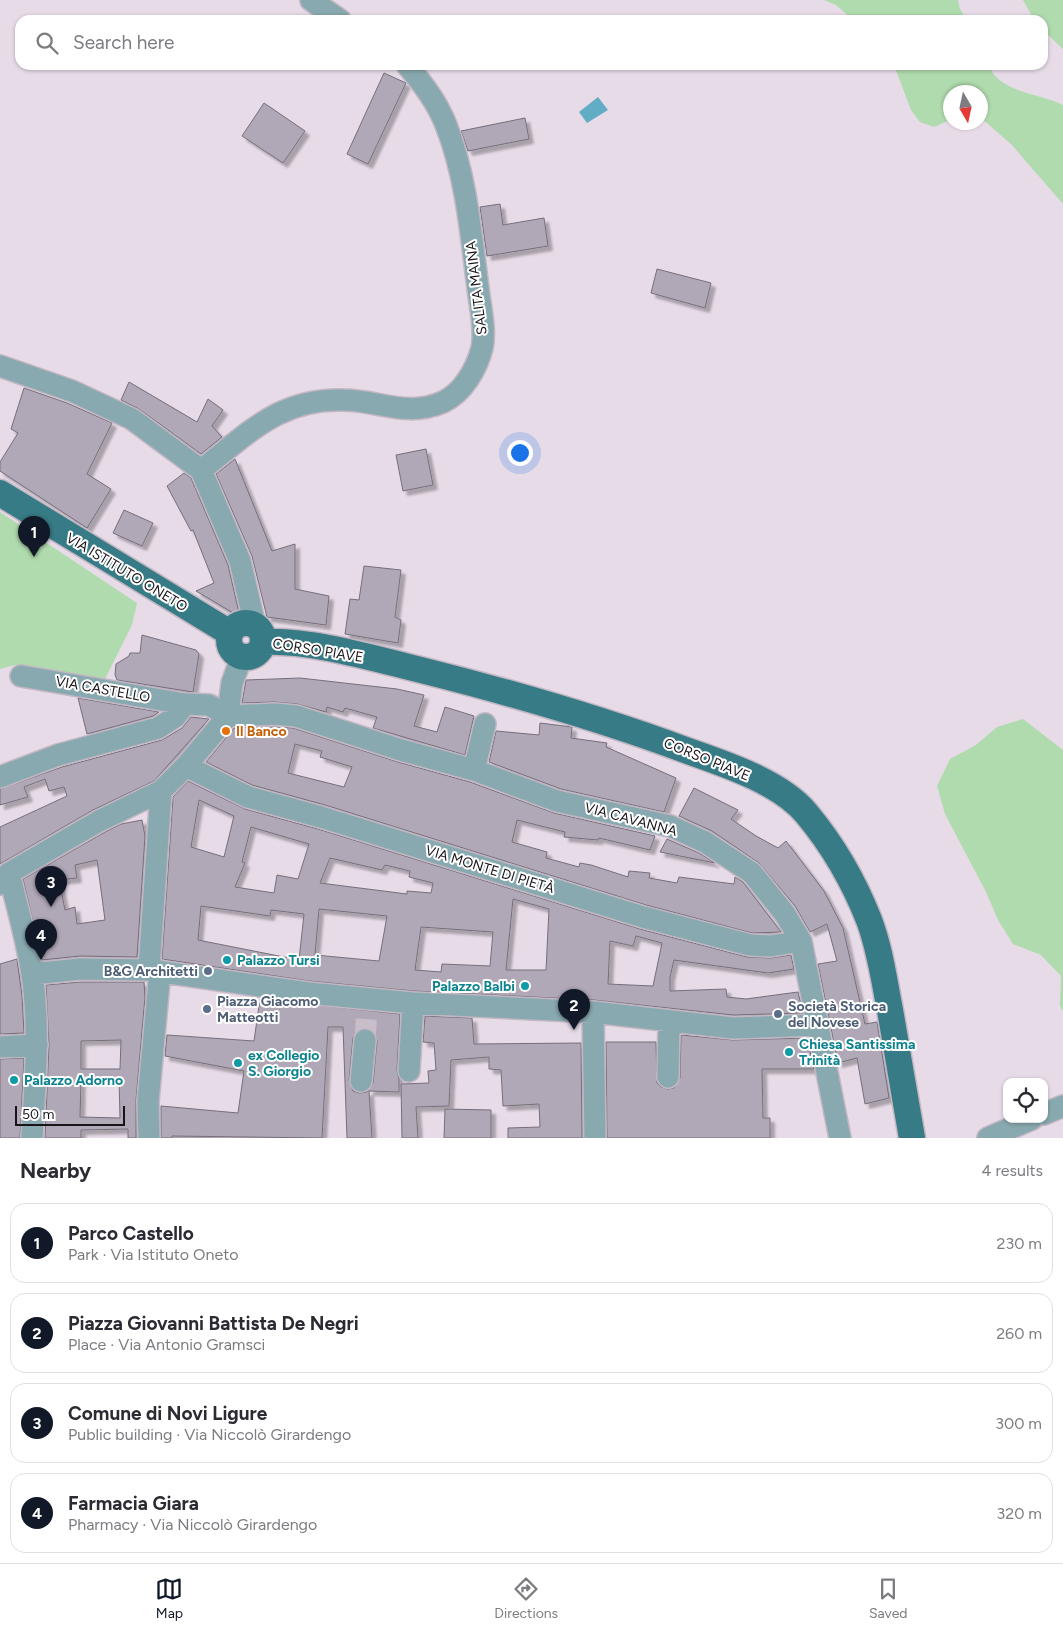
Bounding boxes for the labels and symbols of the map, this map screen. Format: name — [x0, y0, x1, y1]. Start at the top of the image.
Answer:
north arrow — [943, 85, 988, 130]
street label: SALITA MAINA — [462, 240, 491, 336]
your location — [507, 440, 533, 466]
pin: 1 — [18, 516, 50, 557]
street label: VIA ISTITUTO ONETO — [63, 529, 191, 615]
street label: CORSO PIAVE — [271, 635, 364, 666]
street label: VIA CASTELLO — [54, 673, 152, 706]
place label: Il Banco — [236, 723, 287, 740]
marker: Il Banco — [220, 725, 232, 737]
street label: CORSO PIAVE — [661, 734, 752, 784]
street label: VIA CAVANNA — [583, 799, 680, 840]
street label: VIA MONTE DI PIETÀ — [423, 842, 557, 897]
pin: 3 — [35, 866, 67, 907]
pin: 4 — [25, 919, 57, 960]
place label: Palazzo Tursi — [237, 952, 320, 969]
marker: Palazzo Tursi — [221, 954, 233, 966]
place label: B&G Architetti — [104, 963, 198, 980]
marker: B&G Architetti — [202, 965, 214, 977]
place label: Palazzo Balbi — [432, 978, 515, 995]
marker: Palazzo Balbi — [519, 980, 531, 992]
pin: 2 — [558, 989, 590, 1030]
place label: Piazza Giacomo Matteotti — [217, 993, 318, 1026]
place label: Società Storica del Novese — [788, 998, 886, 1031]
marker: Piazza Giacomo Matteotti — [201, 1003, 213, 1015]
marker: Società Storica del Novese — [772, 1008, 784, 1020]
place label: Chiesa Santissima Trinità — [799, 1036, 915, 1069]
marker: Chiesa Santissima Trinità — [783, 1046, 795, 1058]
place label: ex Collegio S. Giorgio — [248, 1047, 319, 1080]
marker: ex Collegio S. Giorgio — [232, 1057, 244, 1069]
place label: Palazzo Adorno — [24, 1072, 123, 1089]
marker: Palazzo Adorno — [8, 1074, 20, 1086]
scale bar — [15, 1103, 125, 1126]

